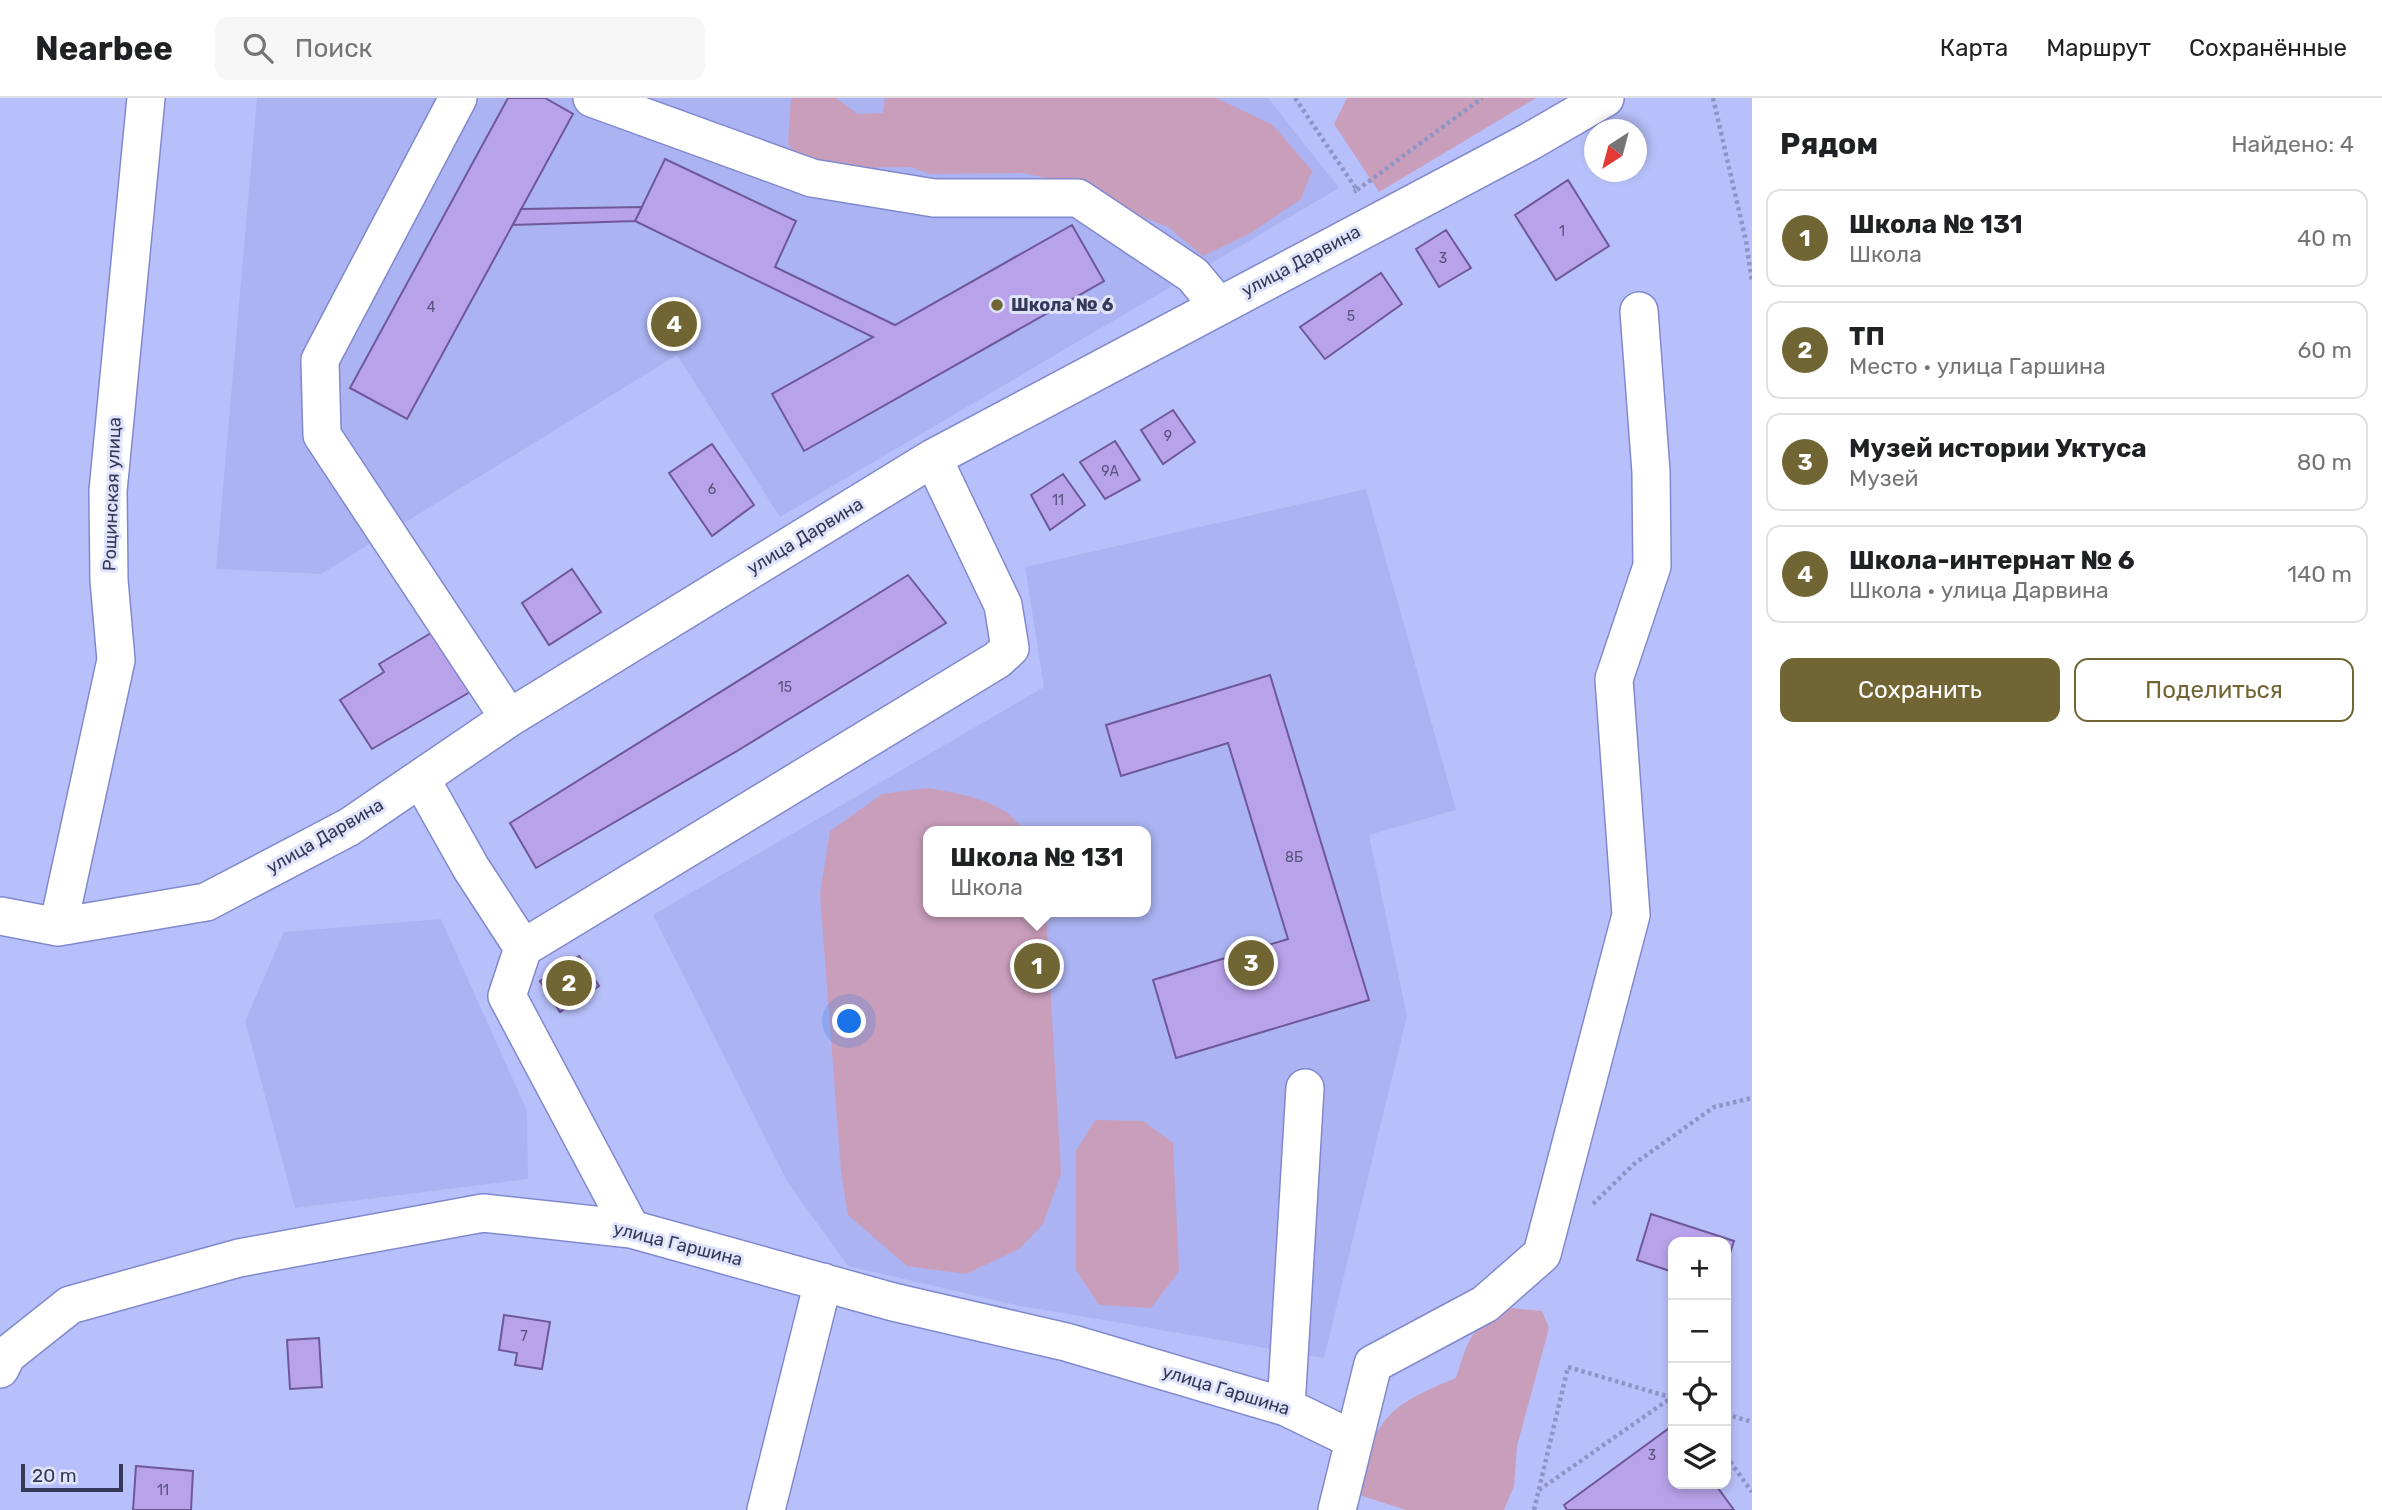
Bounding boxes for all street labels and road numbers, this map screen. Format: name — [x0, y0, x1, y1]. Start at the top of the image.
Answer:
street label: улица Дарвина — [1238, 220, 1364, 302]
street label: Рощинская улица — [98, 417, 126, 571]
street label: улица Дарвина — [743, 493, 867, 579]
street label: улица Дарвина — [263, 794, 387, 878]
street label: улица Гаршина — [611, 1217, 745, 1271]
street label: улица Гаршина — [1160, 1360, 1292, 1420]

